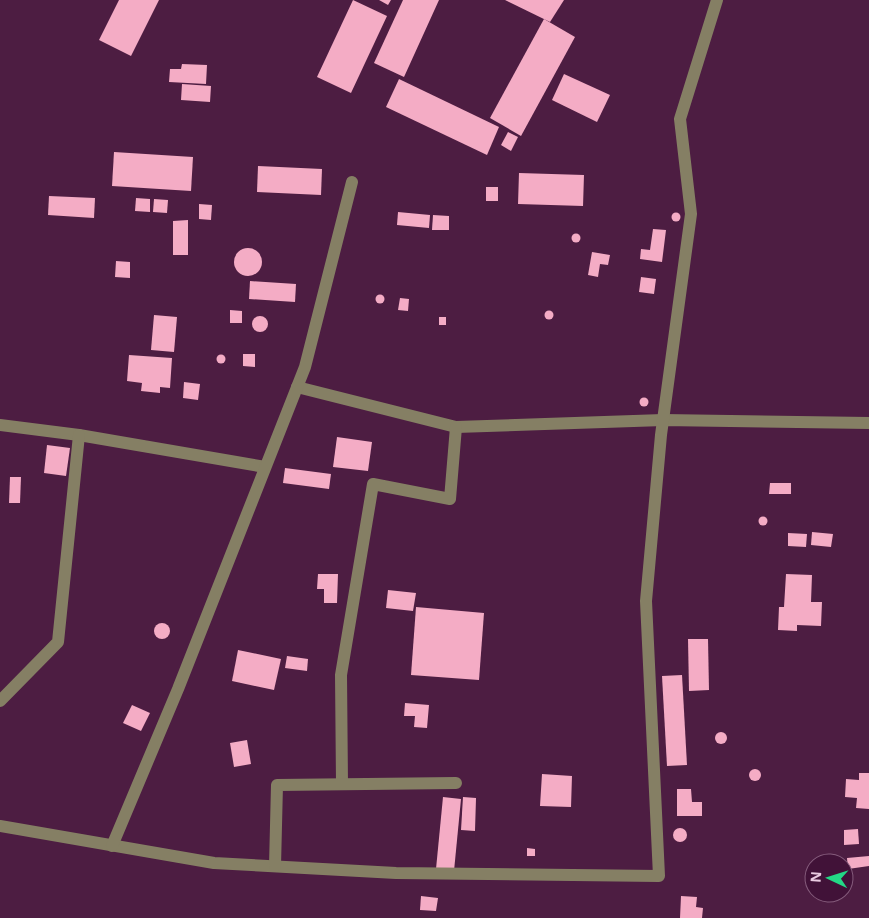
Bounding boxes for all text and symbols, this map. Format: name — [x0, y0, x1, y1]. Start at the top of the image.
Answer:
north arrow — [804, 853, 854, 903]
text: N — [806, 871, 825, 883]

